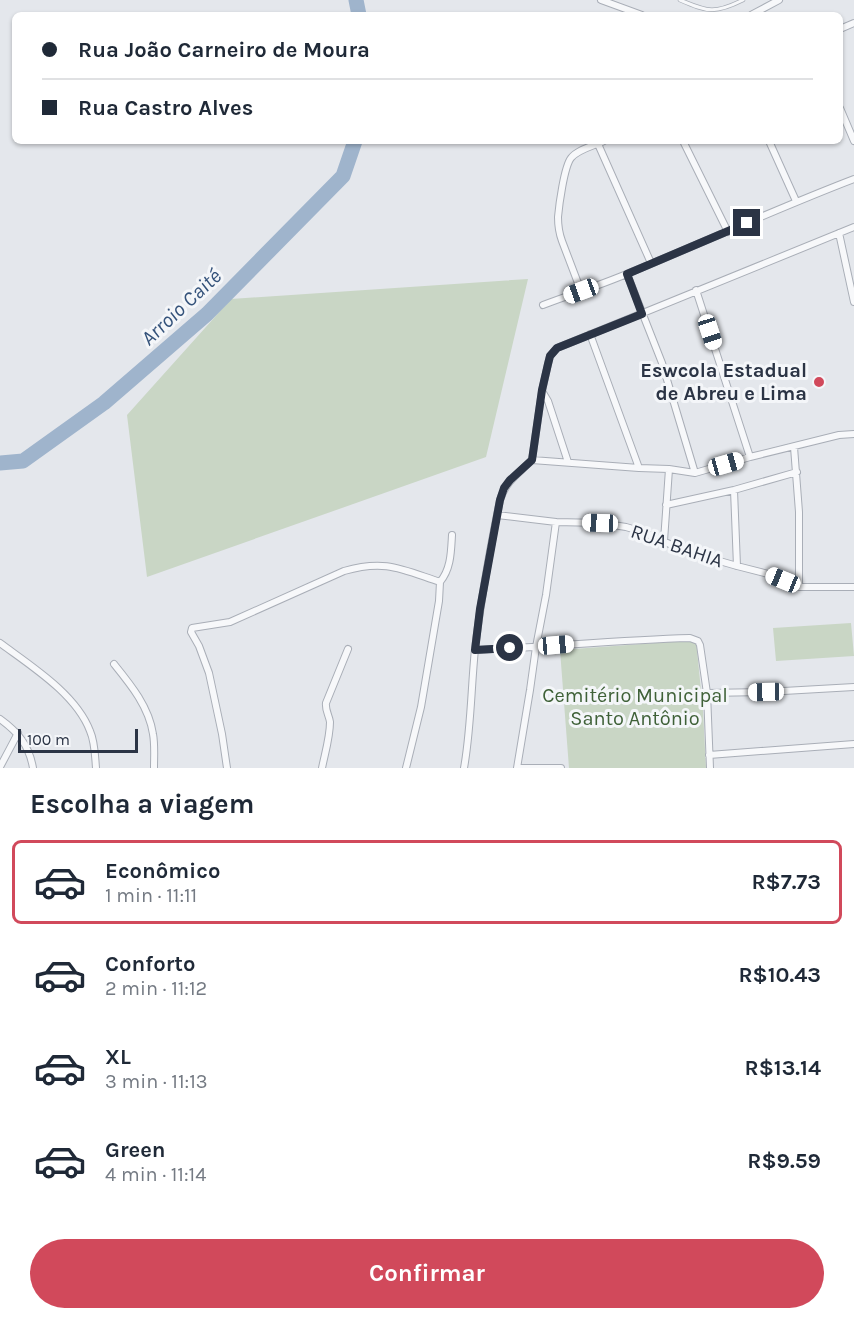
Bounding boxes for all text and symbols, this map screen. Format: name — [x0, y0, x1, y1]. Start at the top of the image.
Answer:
text: Rua João Carneiro de Moura — [78, 37, 370, 63]
text: Rua Castro Alves — [78, 95, 253, 121]
route end — [733, 209, 760, 236]
water label: Arroio Caité — [136, 264, 226, 350]
car — [561, 276, 601, 306]
car — [696, 312, 724, 352]
place label: Eswcola Estadual de Abreu e Lima — [640, 359, 807, 405]
marker: Eswcola Estadual de Abreu e Lima — [812, 375, 826, 389]
car — [706, 450, 746, 478]
car — [582, 513, 618, 533]
street label: RUA BAHIA — [628, 520, 726, 572]
car — [763, 565, 803, 595]
route start — [496, 634, 523, 661]
car — [537, 634, 575, 656]
car — [748, 683, 784, 701]
park label: Cemitério Municipal Santo Antônio — [542, 684, 728, 730]
scale bar — [18, 726, 138, 754]
text: 100 m — [27, 730, 70, 749]
text: Escolha a viagem — [30, 788, 254, 820]
icon: car — [33, 855, 87, 909]
text: Econômico — [105, 858, 220, 884]
text: R$7.73 — [751, 869, 821, 895]
text: 1 min · 11:11 — [105, 884, 197, 907]
icon: car — [33, 948, 87, 1002]
text: Conforto — [105, 951, 195, 977]
text: R$10.43 — [738, 962, 821, 988]
text: 2 min · 11:12 — [105, 977, 207, 1000]
icon: car — [33, 1041, 87, 1095]
text: XL — [105, 1044, 131, 1070]
text: R$13.14 — [744, 1055, 821, 1081]
text: 3 min · 11:13 — [105, 1070, 208, 1093]
icon: car — [33, 1134, 87, 1188]
text: Green — [105, 1137, 166, 1163]
text: R$9.59 — [747, 1148, 821, 1174]
text: 4 min · 11:14 — [105, 1163, 206, 1186]
button: Confirmar — [30, 1239, 824, 1308]

